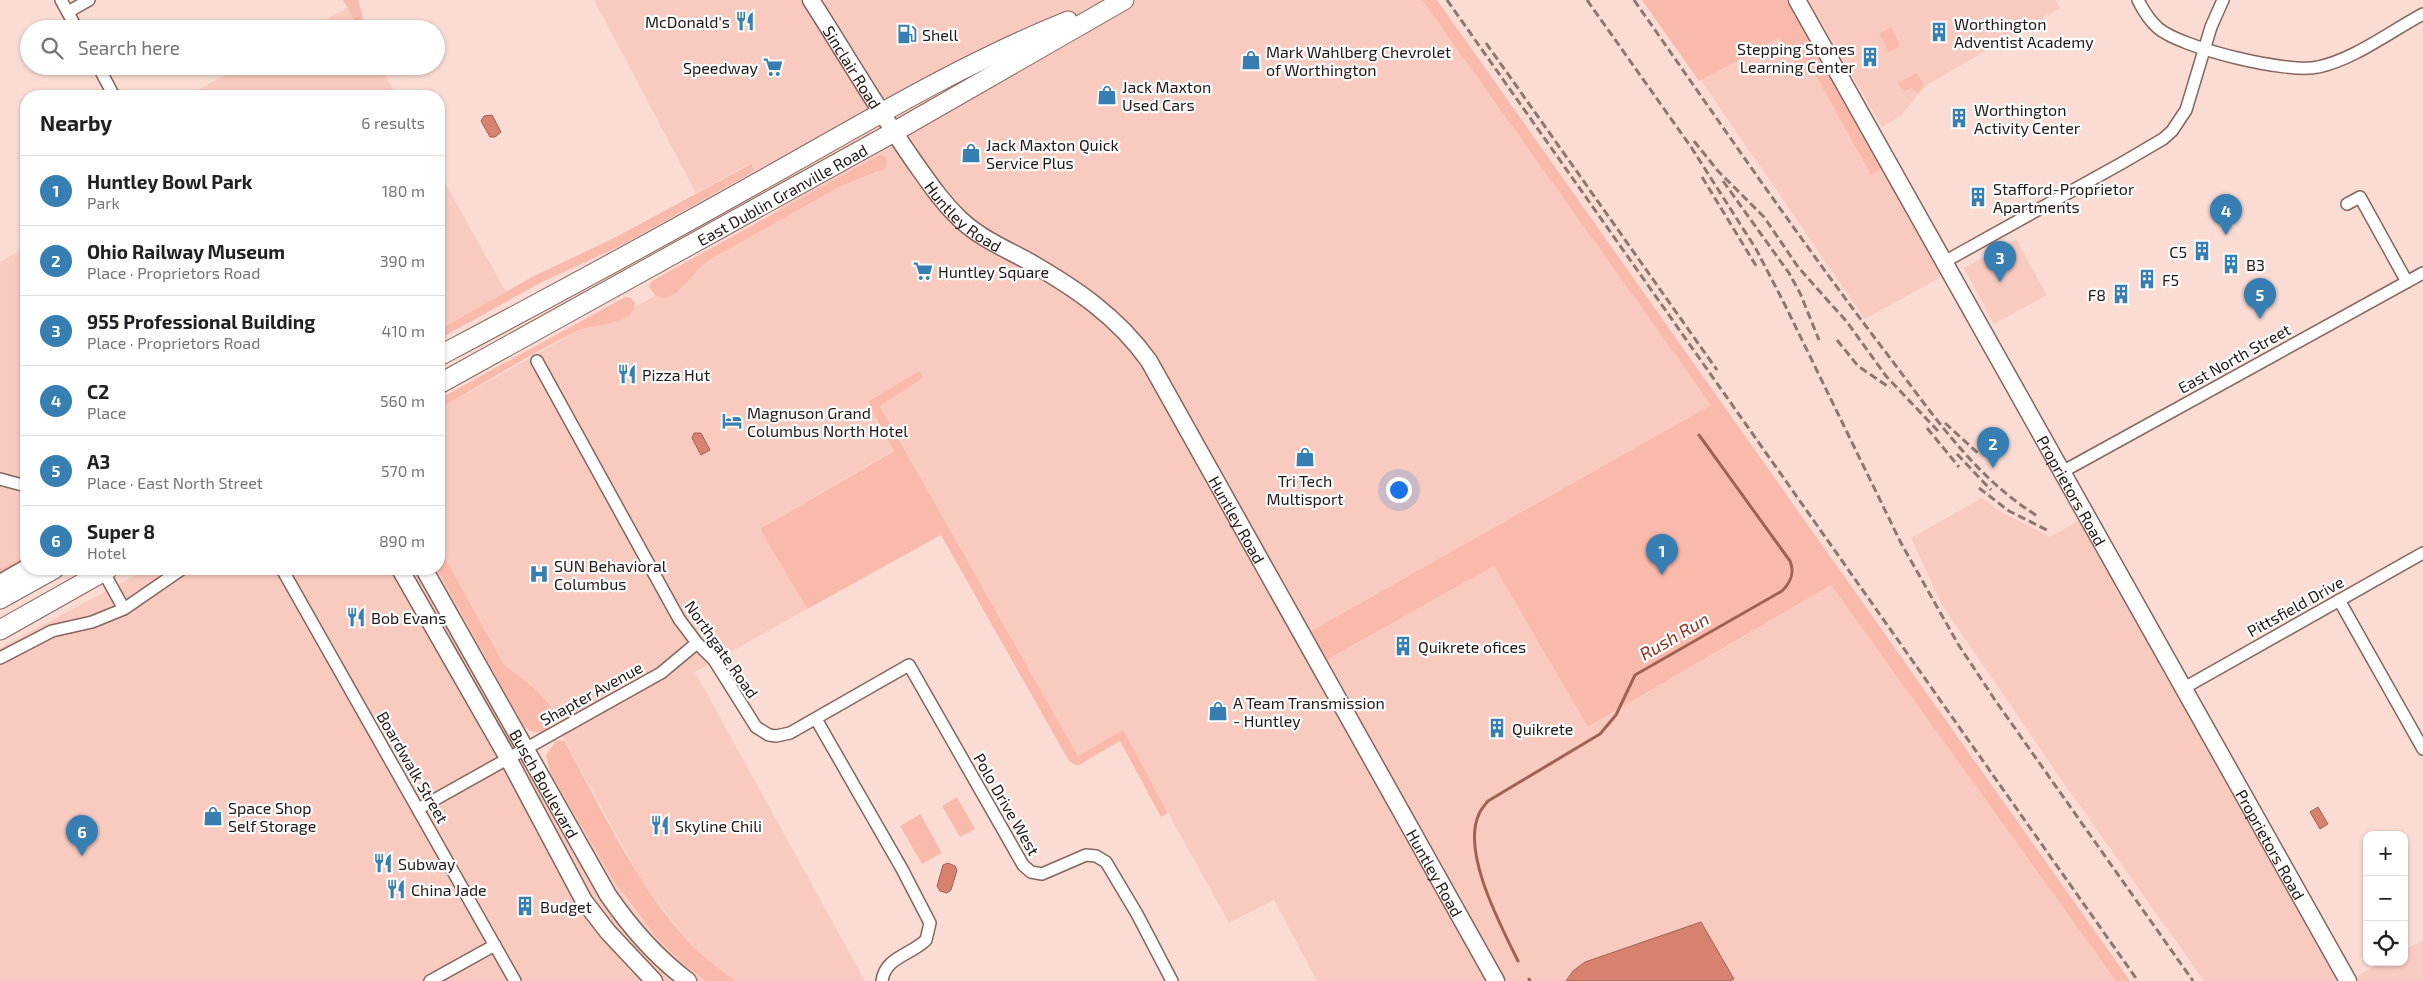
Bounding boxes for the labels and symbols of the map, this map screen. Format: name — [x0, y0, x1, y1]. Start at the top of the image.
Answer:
restaurant icon: McDonald's — [734, 10, 756, 32]
place label: McDonald's — [645, 12, 730, 31]
place label: Worthington Adventist Academy — [1954, 14, 2094, 51]
building icon: Worthington Adventist Academy — [1928, 21, 1950, 43]
street label: Sinclair Road — [820, 22, 886, 112]
fuel station icon: Shell — [896, 23, 918, 45]
place label: Shell — [922, 25, 959, 44]
place label: Stepping Stones Learning Center — [1737, 39, 1856, 76]
place label: Mark Wahlberg Chevrolet of Worthington — [1266, 42, 1451, 79]
building icon: Stepping Stones Learning Center — [1859, 46, 1881, 68]
shop icon: Mark Wahlberg Chevrolet of Worthington — [1240, 49, 1262, 71]
supermarket icon: Speedway — [762, 56, 784, 78]
place label: Speedway — [683, 58, 759, 77]
place label: Jack Maxton Used Cars — [1122, 77, 1211, 114]
shop icon: Jack Maxton Used Cars — [1096, 84, 1118, 106]
place label: Worthington Activity Center — [1974, 100, 2081, 137]
building icon: Worthington Activity Center — [1948, 107, 1970, 129]
place label: Jack Maxton Quick Service Plus — [986, 135, 1119, 172]
street label: East Dublin Granville Road — [693, 139, 870, 249]
shop icon: Jack Maxton Quick Service Plus — [960, 142, 982, 164]
street label: Huntley Road — [921, 177, 1005, 255]
place label: Stafford-Proprietor Apartments — [1993, 179, 2135, 216]
building icon: Stafford-Proprietor Apartments — [1967, 186, 1989, 208]
pin: 4 — [2210, 194, 2242, 235]
building icon: C5 — [2191, 240, 2213, 262]
pin: 3 — [1984, 241, 2016, 282]
place label: C5 — [2169, 242, 2187, 261]
building icon: B3 — [2220, 253, 2242, 275]
place label: B3 — [2246, 255, 2265, 274]
supermarket icon: Huntley Square — [912, 260, 934, 282]
place label: Huntley Square — [938, 262, 1049, 281]
building icon: F5 — [2136, 268, 2158, 290]
place label: F5 — [2162, 270, 2179, 289]
pin: 5 — [2244, 278, 2276, 319]
building icon: F8 — [2110, 283, 2132, 305]
place label: F8 — [2088, 285, 2106, 304]
street label: East North Street — [2174, 319, 2294, 397]
restaurant icon: Pizza Hut — [616, 363, 638, 385]
place label: Pizza Hut — [642, 365, 710, 384]
place label: Magnuson Grand Columbus North Hotel — [747, 403, 908, 440]
hotel icon: Magnuson Grand Columbus North Hotel — [721, 410, 743, 432]
pin: 2 — [1977, 427, 2009, 468]
street label: Proprietors Road — [2034, 432, 2111, 548]
shop icon: Tri Tech Multisport — [1294, 446, 1316, 468]
place label: Tri Tech Multisport — [1267, 471, 1343, 508]
street label: Huntley Road — [1206, 472, 1270, 566]
your location — [1386, 477, 1412, 503]
pin: 1 — [1646, 534, 1678, 575]
place label: SUN Behavioral Columbus — [554, 556, 667, 593]
hospital icon: SUN Behavioral Columbus — [528, 563, 550, 585]
street label: Pittsfield Drive — [2243, 572, 2347, 640]
street label: Northgate Road — [681, 596, 763, 702]
restaurant icon: Bob Evans — [345, 606, 367, 628]
water label: Rush Run — [1635, 607, 1713, 665]
place label: Bob Evans — [371, 608, 446, 627]
building icon: Quikrete ofices — [1392, 635, 1414, 657]
place label: Quikrete ofices — [1418, 637, 1526, 657]
street label: Shapter Avenue — [537, 657, 645, 729]
place label: A Team Transmission - Huntley — [1233, 693, 1385, 730]
shop icon: A Team Transmission - Huntley — [1207, 700, 1229, 722]
street label: Boardwalk Street — [373, 708, 453, 826]
building icon: Quikrete — [1486, 717, 1508, 739]
place label: Quikrete — [1512, 719, 1573, 739]
street label: Busch Boulevard — [507, 725, 583, 841]
street label: Polo Drive West — [970, 750, 1044, 858]
street label: Proprietors Road — [2233, 786, 2310, 902]
place label: Space Shop Self Storage — [228, 798, 316, 835]
shop icon: Space Shop Self Storage — [202, 805, 224, 827]
restaurant icon: Skyline Chili — [649, 814, 671, 836]
pin: 6 — [66, 815, 98, 856]
place label: Skyline Chili — [675, 816, 762, 835]
street label: Huntley Road — [1403, 826, 1467, 920]
restaurant icon: Subway — [372, 852, 394, 874]
place label: Subway — [398, 854, 456, 873]
restaurant icon: China Jade — [385, 878, 407, 900]
place label: China Jade — [411, 880, 487, 899]
building icon: Budget — [514, 895, 536, 917]
place label: Budget — [540, 897, 592, 916]

